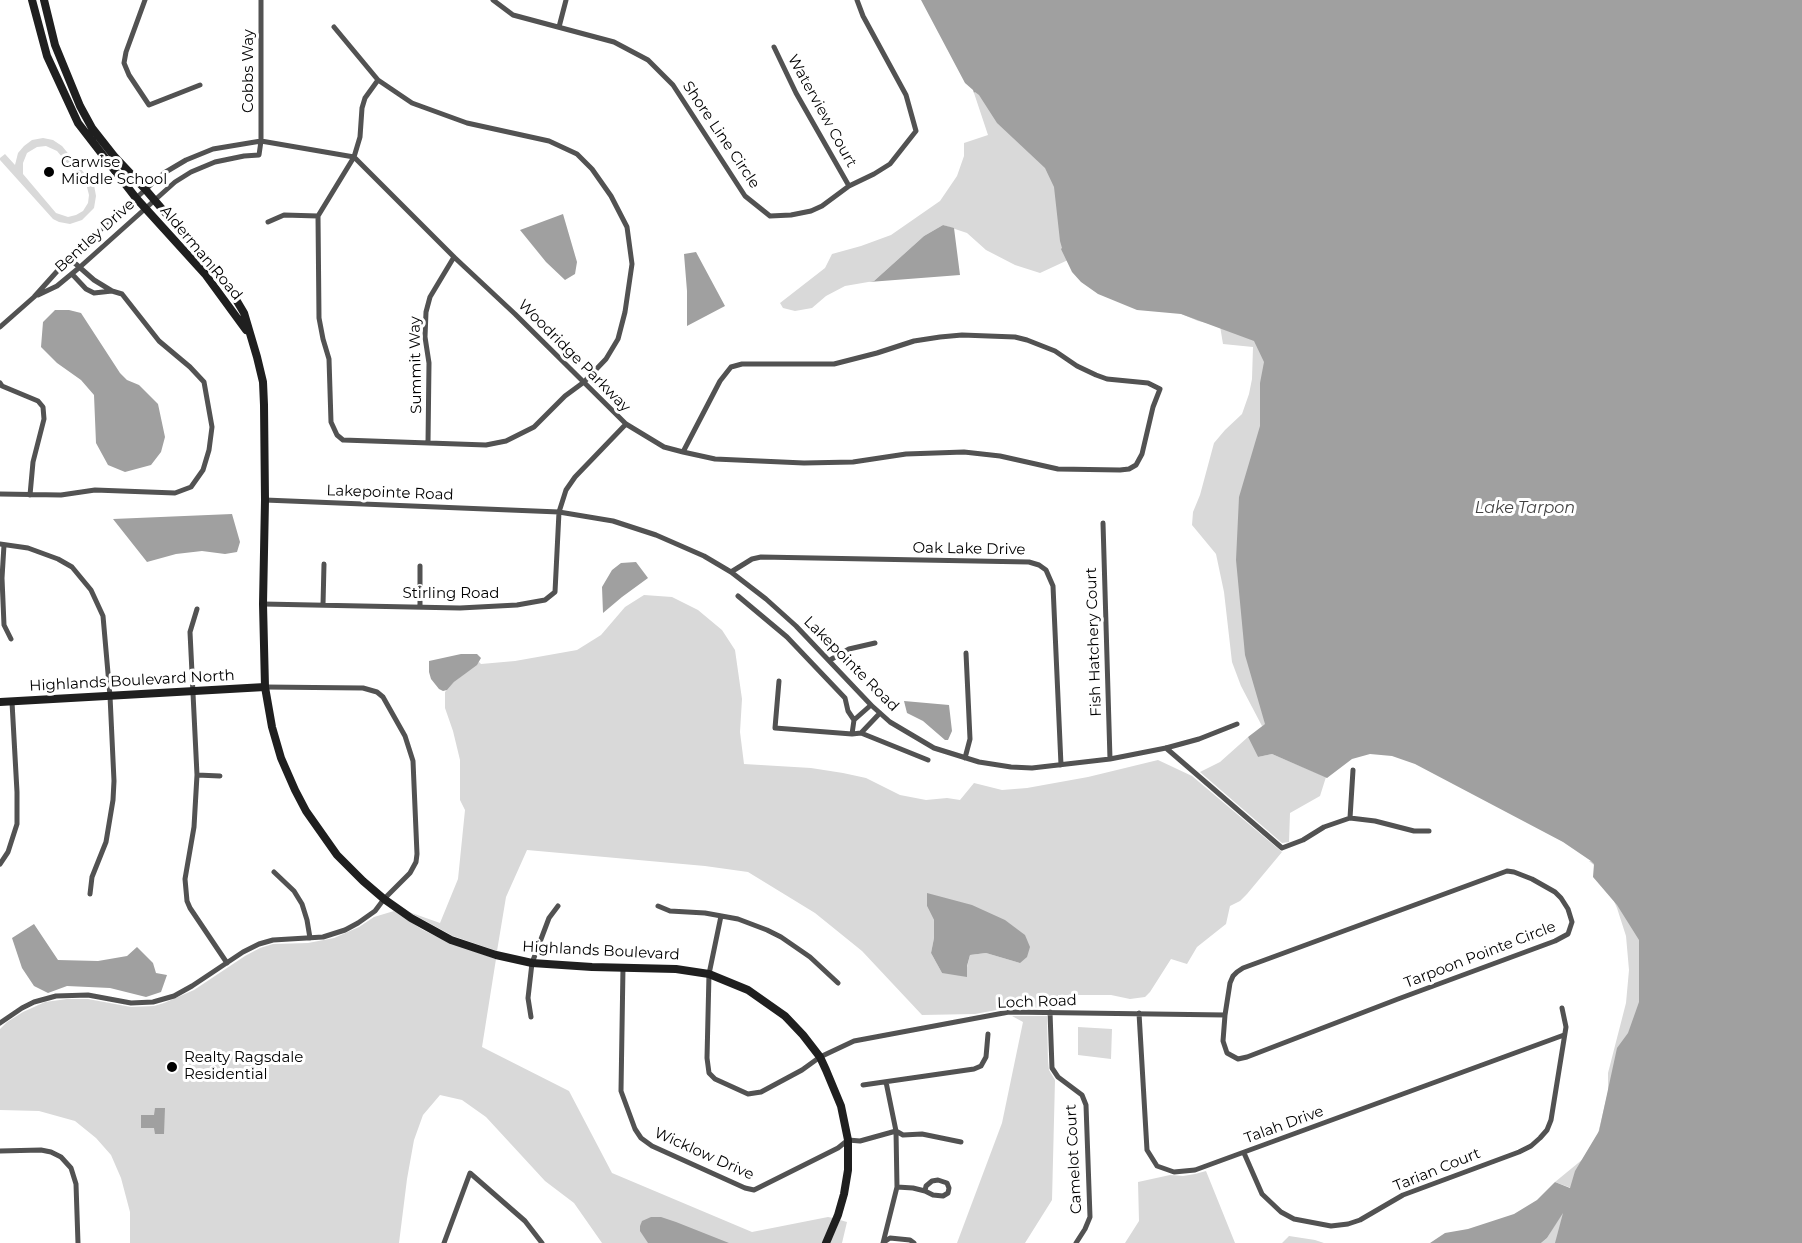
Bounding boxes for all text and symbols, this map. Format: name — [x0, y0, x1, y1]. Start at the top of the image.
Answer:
street label: Cobbs Way — [240, 29, 258, 113]
street label: Waterview Court — [784, 51, 860, 171]
street label: Shore Line Circle — [678, 78, 764, 192]
place label: Carwise Middle School — [61, 154, 167, 189]
marker: Carwise Middle School — [42, 165, 56, 179]
street label: Bentley Drive — [51, 196, 139, 276]
street label: Alderman Road — [156, 202, 246, 304]
street label: Woodridge Parkway — [514, 296, 634, 416]
street label: Summit Way — [406, 316, 426, 414]
street label: Lakepointe Road — [326, 482, 454, 504]
water label: Lake Tarpon — [1475, 498, 1575, 518]
street label: Oak Lake Drive — [912, 539, 1026, 559]
street label: Fish Hatchery Court — [1082, 567, 1106, 717]
street label: Stirling Road — [403, 585, 499, 603]
street label: Lakepointe Road — [800, 613, 902, 715]
street label: Highlands Boulevard North — [29, 667, 235, 695]
street label: Tarpoon Pointe Circle — [1402, 918, 1558, 992]
street label: Highlands Boulevard — [522, 938, 680, 964]
street label: Loch Road — [997, 992, 1077, 1012]
place label: Realty Ragsdale Residential — [184, 1049, 303, 1084]
marker: Realty Ragsdale Residential — [165, 1060, 179, 1074]
street label: Talah Drive — [1242, 1102, 1326, 1148]
street label: Camelot Court — [1062, 1104, 1086, 1214]
street label: Wicklow Drive — [651, 1124, 757, 1184]
street label: Tarian Court — [1391, 1144, 1483, 1196]

